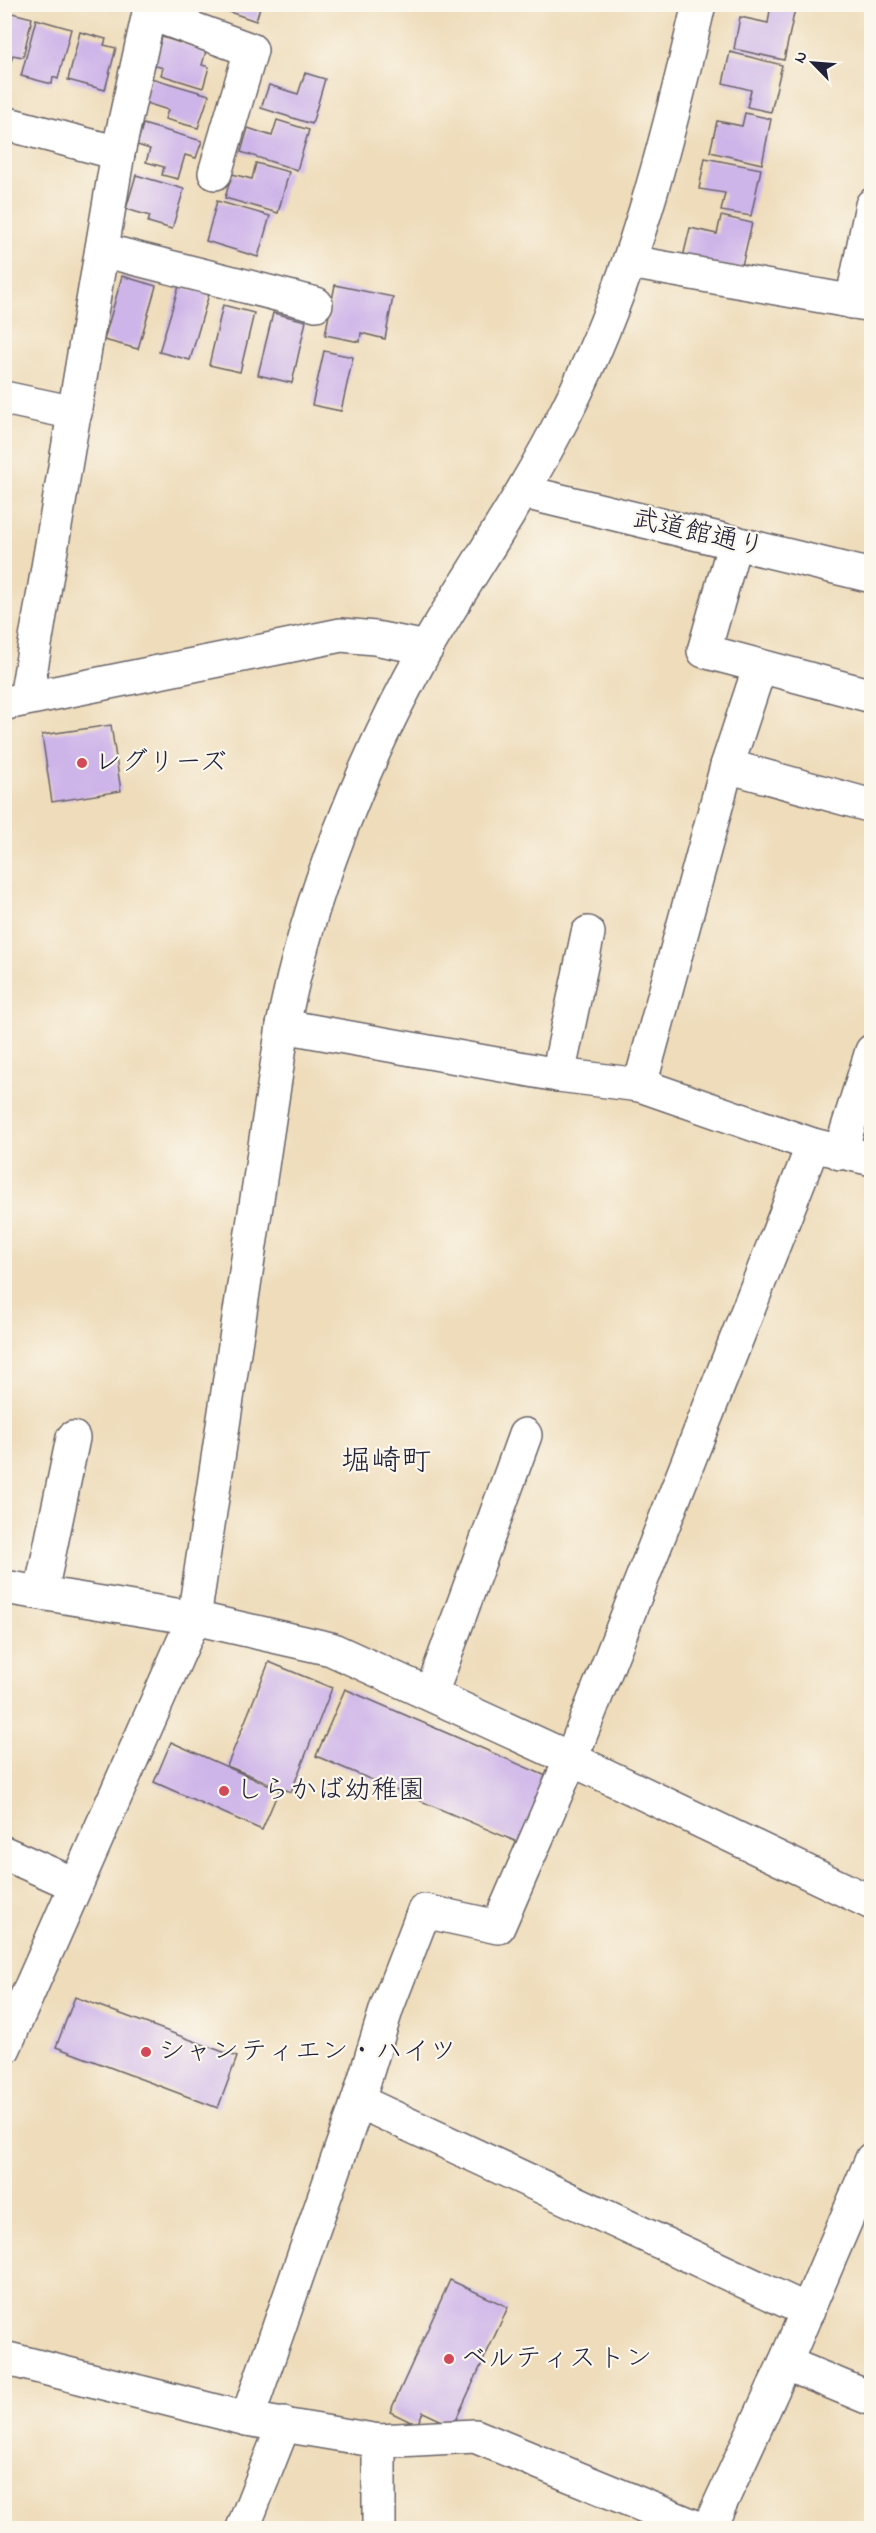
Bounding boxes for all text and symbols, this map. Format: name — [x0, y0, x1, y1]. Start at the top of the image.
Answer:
north arrow — [783, 33, 843, 93]
text: N — [788, 47, 814, 67]
street label: 武道館通り — [628, 500, 768, 568]
place label: レグリーズ — [94, 744, 227, 783]
marker: レグリーズ — [75, 756, 89, 770]
district label: 堀崎町 — [341, 1441, 431, 1485]
place label: しらかば幼稚園 — [236, 1772, 425, 1811]
marker: しらかば幼稚園 — [217, 1784, 231, 1798]
place label: シャンティエン・ハイツ — [158, 2033, 457, 2072]
marker: シャンティエン・ハイツ — [139, 2045, 153, 2059]
place label: ベルティストン — [461, 2340, 652, 2379]
marker: ベルティストン — [442, 2352, 456, 2366]

